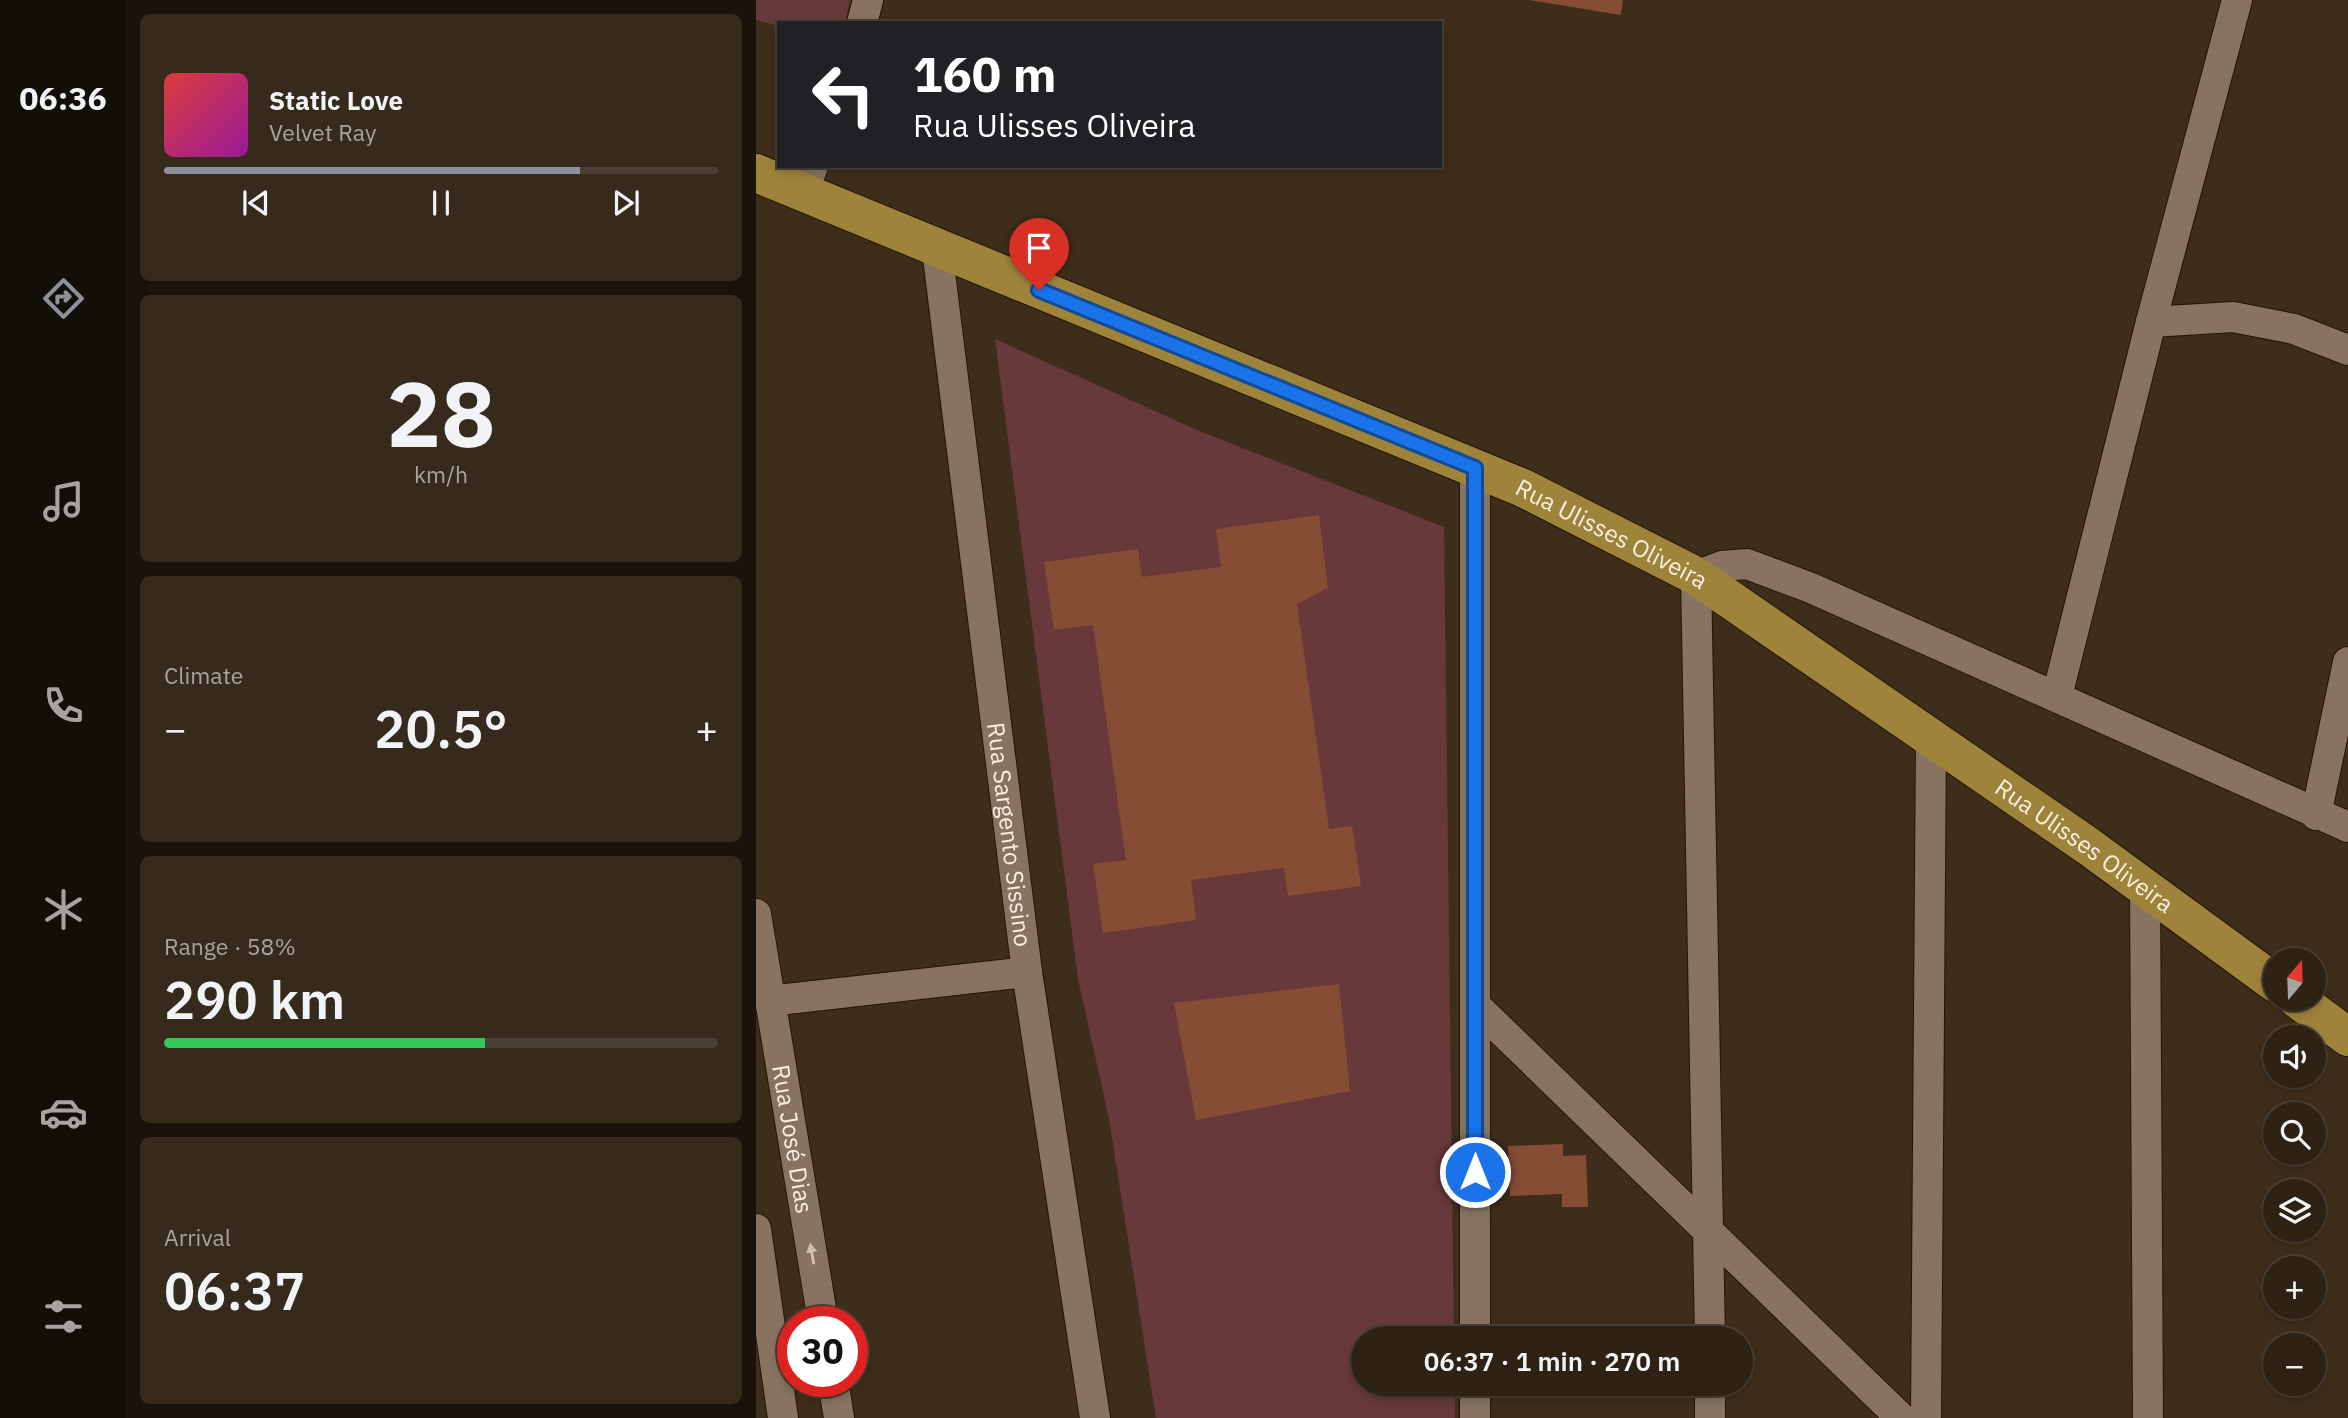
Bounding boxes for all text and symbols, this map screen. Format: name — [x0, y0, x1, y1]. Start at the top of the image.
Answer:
text: 160 m — [913, 42, 1057, 105]
icon: left — [798, 49, 889, 140]
text: 06:36 — [19, 77, 107, 119]
text: Static Love — [269, 83, 403, 117]
text: Rua Ulisses Oliveira — [913, 104, 1196, 146]
text: Velvet Ray — [269, 117, 376, 147]
icon: previous — [237, 184, 275, 222]
icon: pause — [422, 184, 460, 222]
icon: next — [607, 184, 645, 222]
pin — [1009, 218, 1069, 290]
icon: arrive — [1020, 229, 1058, 267]
icon: directions — [39, 274, 88, 323]
text: 28 — [386, 354, 496, 472]
text: km/h — [414, 459, 468, 489]
street label: Rua Ulisses Oliveira — [1510, 471, 1715, 596]
icon: music — [39, 477, 88, 526]
text: Climate — [164, 660, 243, 690]
icon: phone — [39, 681, 88, 730]
text: 20.5° — [374, 695, 508, 762]
text: − — [164, 704, 187, 753]
text: + — [695, 704, 718, 753]
street label: Rua Sargento Sissino — [980, 721, 1040, 948]
street label: Rua Ulisses Oliveira — [1989, 771, 2180, 920]
icon: climate — [39, 885, 88, 934]
text: Range · 58% — [164, 931, 296, 961]
north arrow — [2263, 948, 2326, 1012]
map controls — [2263, 948, 2326, 1396]
text: 290 km — [164, 966, 345, 1033]
button: sound — [2263, 1025, 2326, 1088]
street label: Rua José Dias — [765, 1062, 821, 1216]
icon: car — [39, 1088, 88, 1137]
button: search — [2263, 1102, 2326, 1165]
position arrow — [1438, 1135, 1512, 1209]
button: layers — [2263, 1179, 2326, 1242]
text: Arrival — [164, 1222, 231, 1252]
one-way arrow — [806, 1243, 817, 1265]
button: + — [2263, 1256, 2326, 1319]
text: 06:37 — [164, 1257, 305, 1324]
icon: filters — [39, 1292, 88, 1341]
speed limit sign: 30 — [777, 1306, 868, 1397]
button: − — [2263, 1333, 2326, 1396]
text: 06:37 · 1 min · 270 m — [1424, 1344, 1680, 1378]

